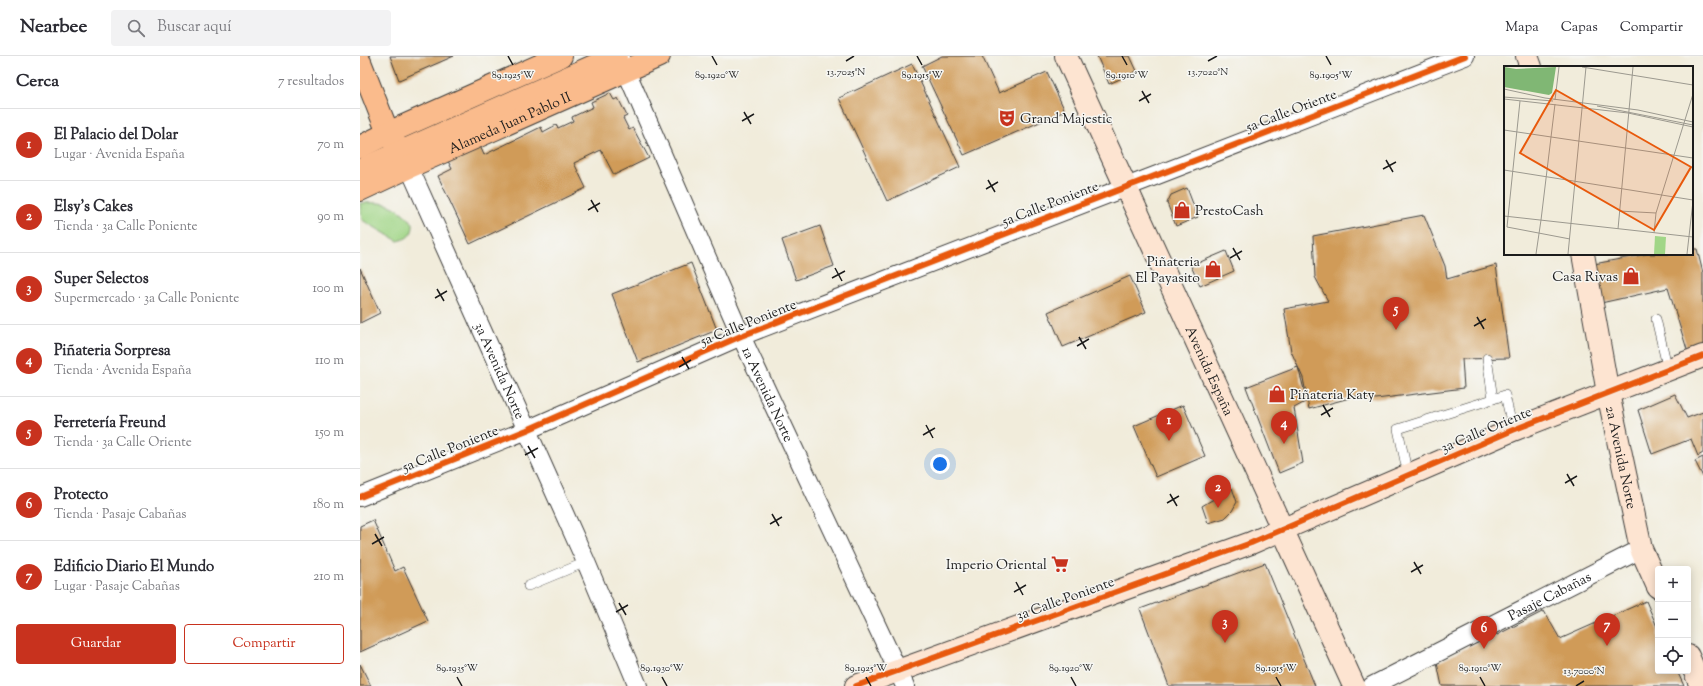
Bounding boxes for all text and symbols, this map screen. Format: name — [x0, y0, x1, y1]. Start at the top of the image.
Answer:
search box — [111, 10, 391, 46]
text: Nearbee — [20, 14, 87, 41]
icon: search — [125, 17, 147, 39]
text: Buscar aquí — [157, 17, 231, 38]
text: Mapa — [1505, 18, 1539, 38]
text: Capas — [1561, 18, 1598, 38]
text: Compartir — [1620, 18, 1683, 38]
text: 13.7025°N — [827, 65, 865, 80]
text: 13.7020°N — [1188, 65, 1228, 80]
inset map — [1504, 66, 1693, 255]
text: 89.1925°W — [492, 68, 534, 83]
text: 89.1920°W — [695, 68, 739, 83]
text: 89.1915°W — [901, 68, 943, 83]
text: 89.1910°W — [1106, 68, 1148, 83]
text: 89.1905°W — [1310, 68, 1352, 83]
text: Cerca — [16, 70, 59, 94]
text: 7 resultados — [278, 73, 344, 91]
street label: 5a Calle Oriente — [1242, 85, 1340, 139]
street label: Alameda Juan Pablo II — [446, 88, 575, 160]
theatre icon: Grand Majestic — [997, 108, 1017, 128]
place label: Grand Majestic — [1020, 110, 1112, 130]
text: El Palacio del Dolar — [54, 125, 178, 146]
text: 1 — [27, 136, 31, 154]
text: 70 m — [317, 136, 344, 154]
text: Lugar · Avenida España — [54, 146, 185, 164]
street label: 5a Calle Poniente — [999, 177, 1102, 233]
text: Elsy's Cakes — [54, 197, 133, 218]
shop icon: PrestoCash — [1172, 200, 1192, 220]
place label: PrestoCash — [1195, 202, 1264, 222]
text: 2 — [26, 208, 32, 226]
text: 90 m — [317, 208, 344, 226]
text: Tienda · 3a Calle Poniente — [54, 218, 197, 236]
place label: Piñateria El Payasito — [1135, 253, 1201, 289]
shop icon: Piñateria El Payasito — [1203, 259, 1223, 279]
shop icon: Casa Rivas — [1621, 266, 1641, 286]
place label: Casa Rivas — [1552, 268, 1618, 288]
text: Super Selectos — [54, 269, 149, 290]
text: 3 — [26, 280, 32, 298]
text: 100 m — [312, 280, 344, 298]
text: Supermercado · 3a Calle Poniente — [54, 290, 239, 308]
street label: 5a Calle Poniente — [697, 295, 800, 353]
pin: 5 — [1383, 297, 1409, 330]
street label: 3a Avenida Norte — [468, 320, 529, 423]
street label: Avenida España — [1179, 323, 1237, 420]
text: Piñateria Sorpresa — [54, 341, 171, 362]
street label: 1a Avenida Norte — [735, 344, 797, 446]
text: 4 — [26, 352, 32, 370]
text: 110 m — [315, 352, 344, 370]
text: Tienda · Avenida España — [54, 362, 192, 380]
shop icon: Piñateria Katy — [1267, 384, 1287, 404]
place label: Piñateria Katy — [1290, 386, 1374, 406]
street label: 3a Calle Oriente — [1438, 403, 1535, 459]
street label: 2a Avenida Norte — [1599, 404, 1640, 511]
pin: 1 — [1156, 408, 1182, 441]
pin: 4 — [1271, 411, 1297, 444]
text: Ferretería Freund — [54, 413, 166, 434]
street label: 5a Calle Poniente — [399, 421, 502, 479]
text: 5 — [27, 424, 31, 442]
text: 150 m — [315, 424, 344, 442]
text: Tienda · 3a Calle Oriente — [54, 434, 192, 452]
your location — [930, 454, 950, 474]
pin: 2 — [1205, 475, 1231, 508]
text: Protecto — [54, 485, 108, 506]
text: 6 — [26, 496, 32, 514]
text: 180 m — [313, 496, 344, 514]
text: Tienda · Pasaje Cabañas — [54, 506, 186, 524]
supermarket icon: Imperio Oriental — [1050, 554, 1070, 574]
place label: Imperio Oriental — [946, 556, 1047, 576]
text: Edificio Diario El Mundo — [54, 557, 214, 578]
map controls — [1655, 566, 1691, 674]
button: + — [1655, 566, 1691, 602]
text: 7 — [26, 568, 32, 586]
text: 210 m — [313, 568, 344, 586]
street label: Pasaje Cabañas — [1505, 568, 1595, 627]
street label: 3a Calle Poniente — [1014, 573, 1117, 627]
text: Lugar · Pasaje Cabañas — [54, 578, 180, 596]
button: − — [1655, 602, 1691, 638]
pin: 3 — [1212, 610, 1238, 643]
pin: 7 — [1594, 613, 1620, 646]
pin: 6 — [1471, 616, 1497, 649]
button: Guardar — [16, 624, 176, 664]
button: Compartir — [184, 624, 344, 664]
button: locate — [1655, 638, 1691, 674]
text: 89.1935°W — [436, 661, 478, 676]
text: 89.1930°W — [640, 661, 684, 676]
text: 89.1925°W — [845, 661, 887, 676]
text: 89.1920°W — [1049, 661, 1093, 676]
text: 89.1915°W — [1255, 661, 1297, 676]
text: 89.1910°W — [1459, 661, 1501, 676]
text: 13.7000°N — [1563, 664, 1605, 679]

